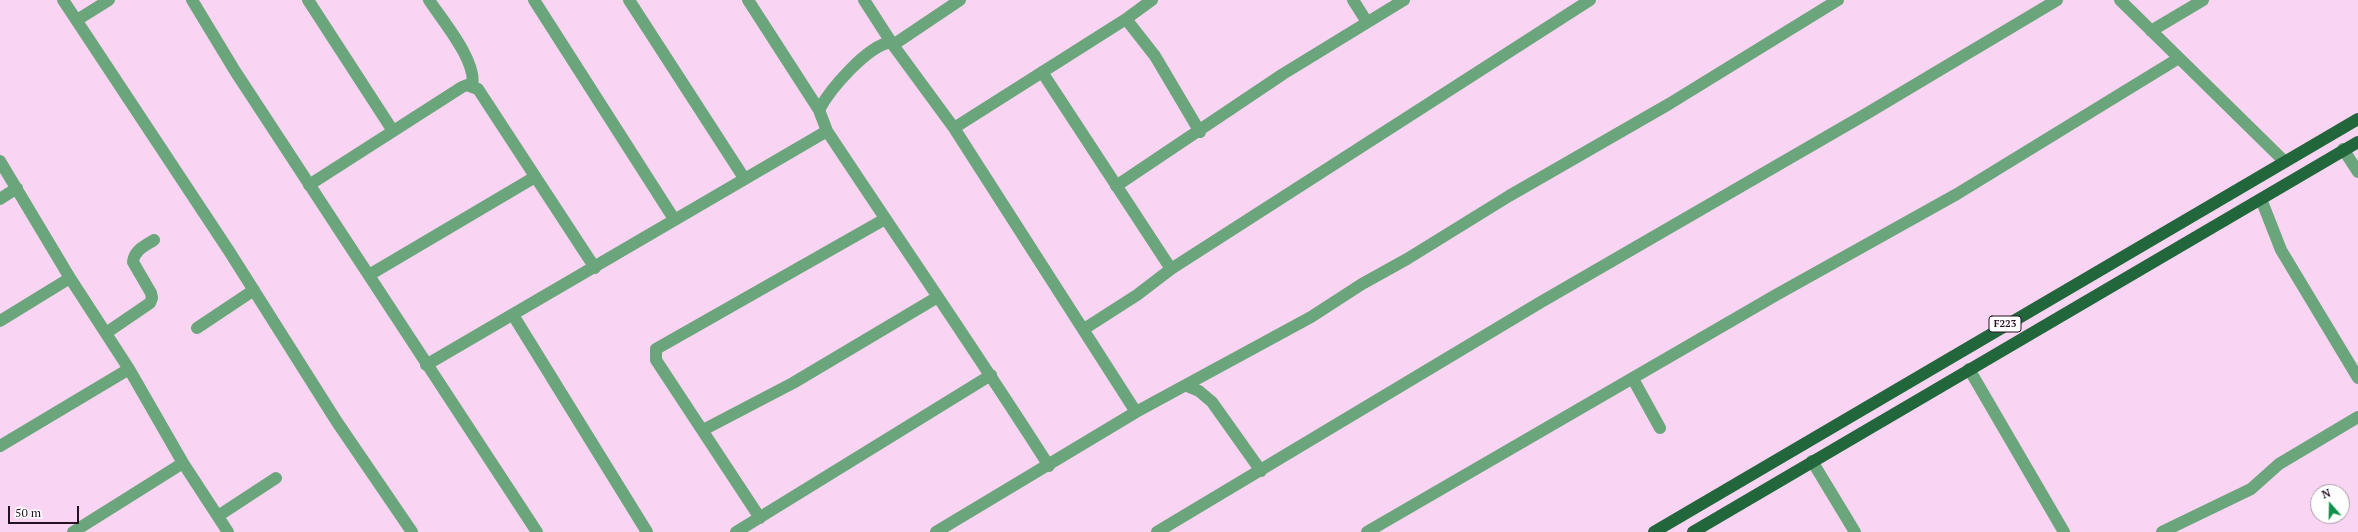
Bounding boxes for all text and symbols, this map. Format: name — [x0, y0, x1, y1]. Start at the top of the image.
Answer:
road number: F223 — [1989, 316, 2021, 332]
north arrow — [2310, 484, 2350, 524]
text: N — [2320, 486, 2333, 502]
scale bar — [10, 498, 81, 524]
text: 50 m — [15, 505, 41, 520]

